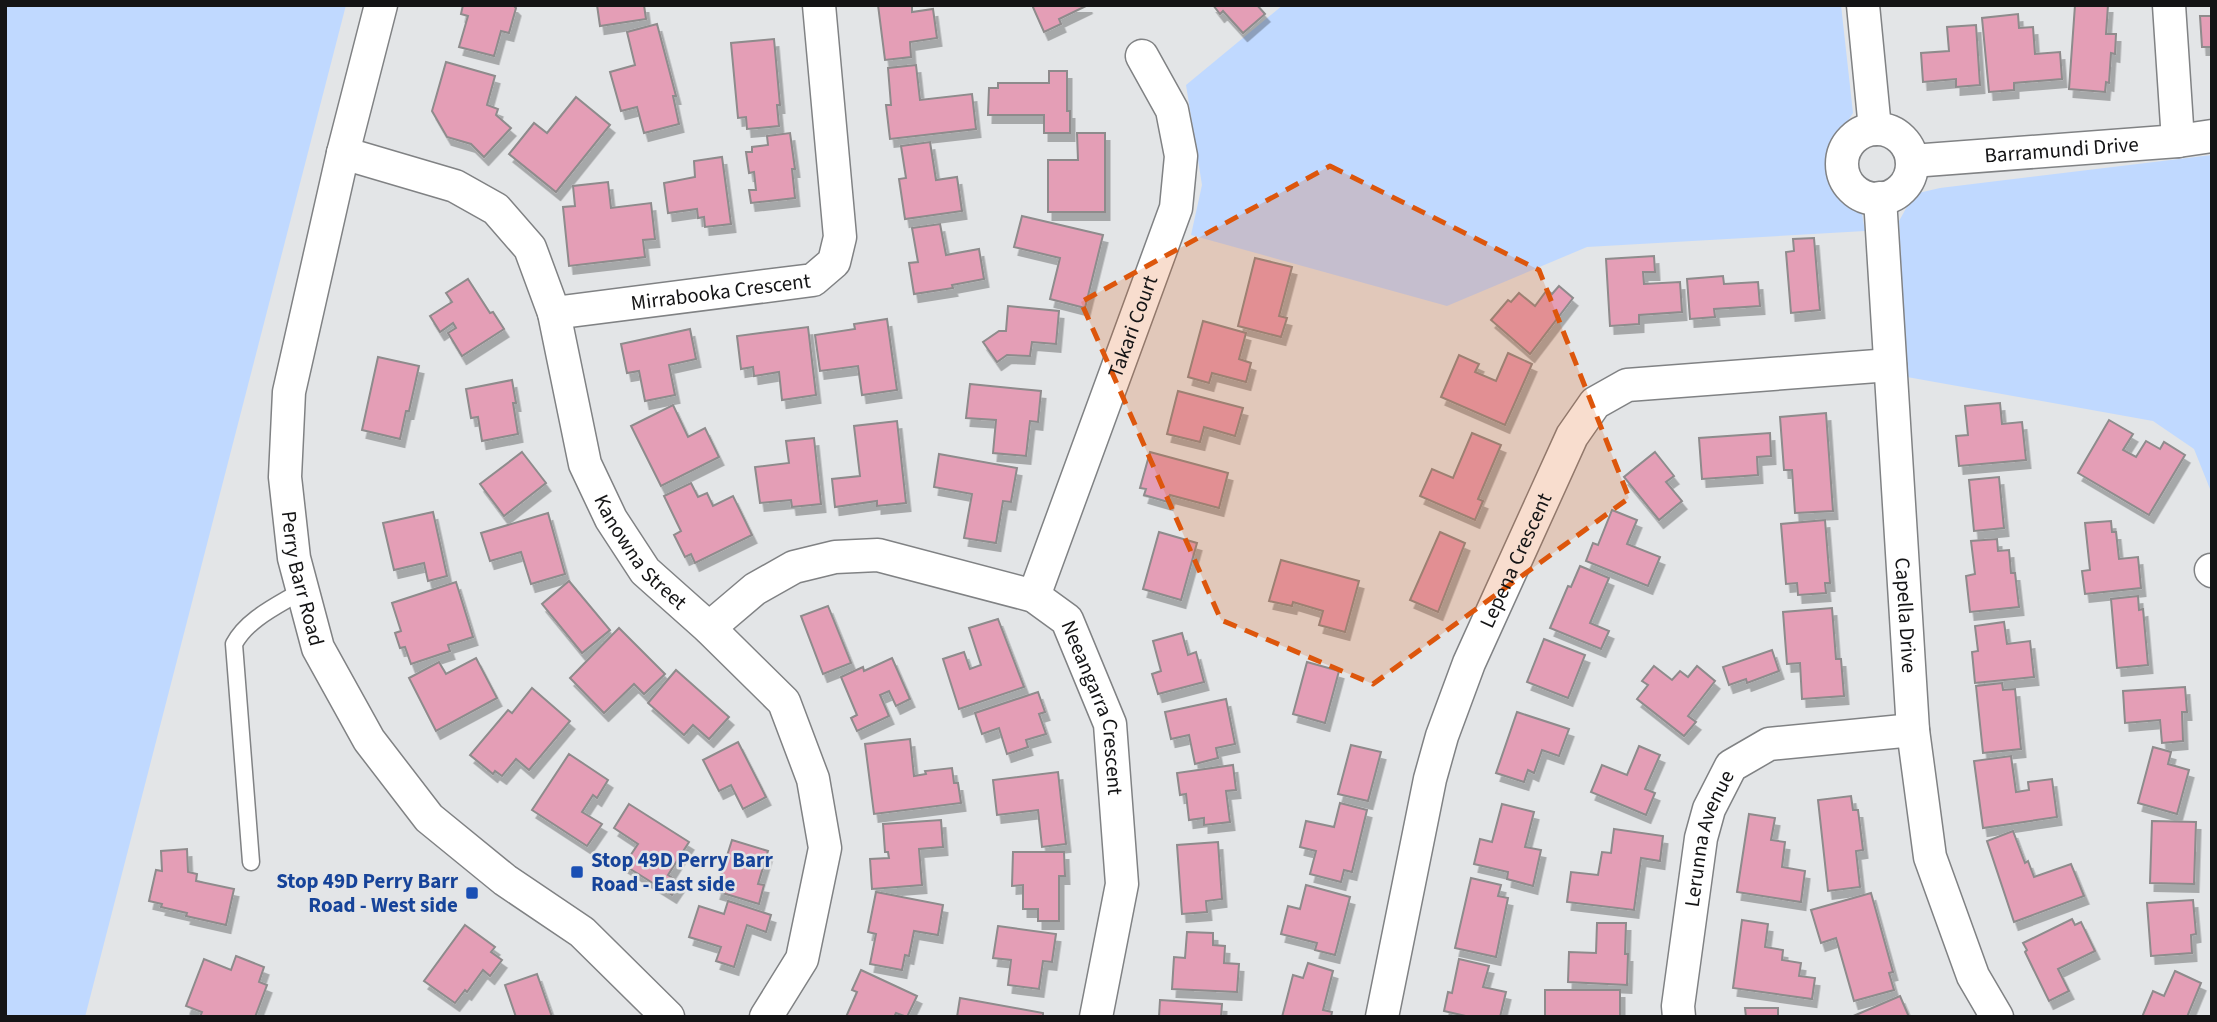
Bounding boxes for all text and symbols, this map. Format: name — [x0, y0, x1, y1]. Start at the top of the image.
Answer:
street label: Barramundi Drive — [1983, 129, 2140, 171]
street label: Mirrabooka Crescent — [629, 265, 812, 318]
street label: Takari Court — [1100, 271, 1165, 382]
street label: Lepena Crescent — [1472, 488, 1559, 633]
street label: Kanowna Street — [586, 489, 694, 617]
street label: Perry Barr Road — [274, 509, 332, 649]
street label: Capella Drive — [1887, 557, 1924, 674]
street label: Neeangarra Crescent — [1054, 615, 1130, 796]
street label: Lerunna Avenue — [1677, 765, 1742, 909]
place label: Stop 49D Perry Barr Road - East side — [591, 845, 773, 899]
marker: Stop 49D Perry Barr Road - East side — [569, 864, 585, 880]
place label: Stop 49D Perry Barr Road - West side — [276, 866, 459, 920]
marker: Stop 49D Perry Barr Road - West side — [464, 885, 480, 901]

